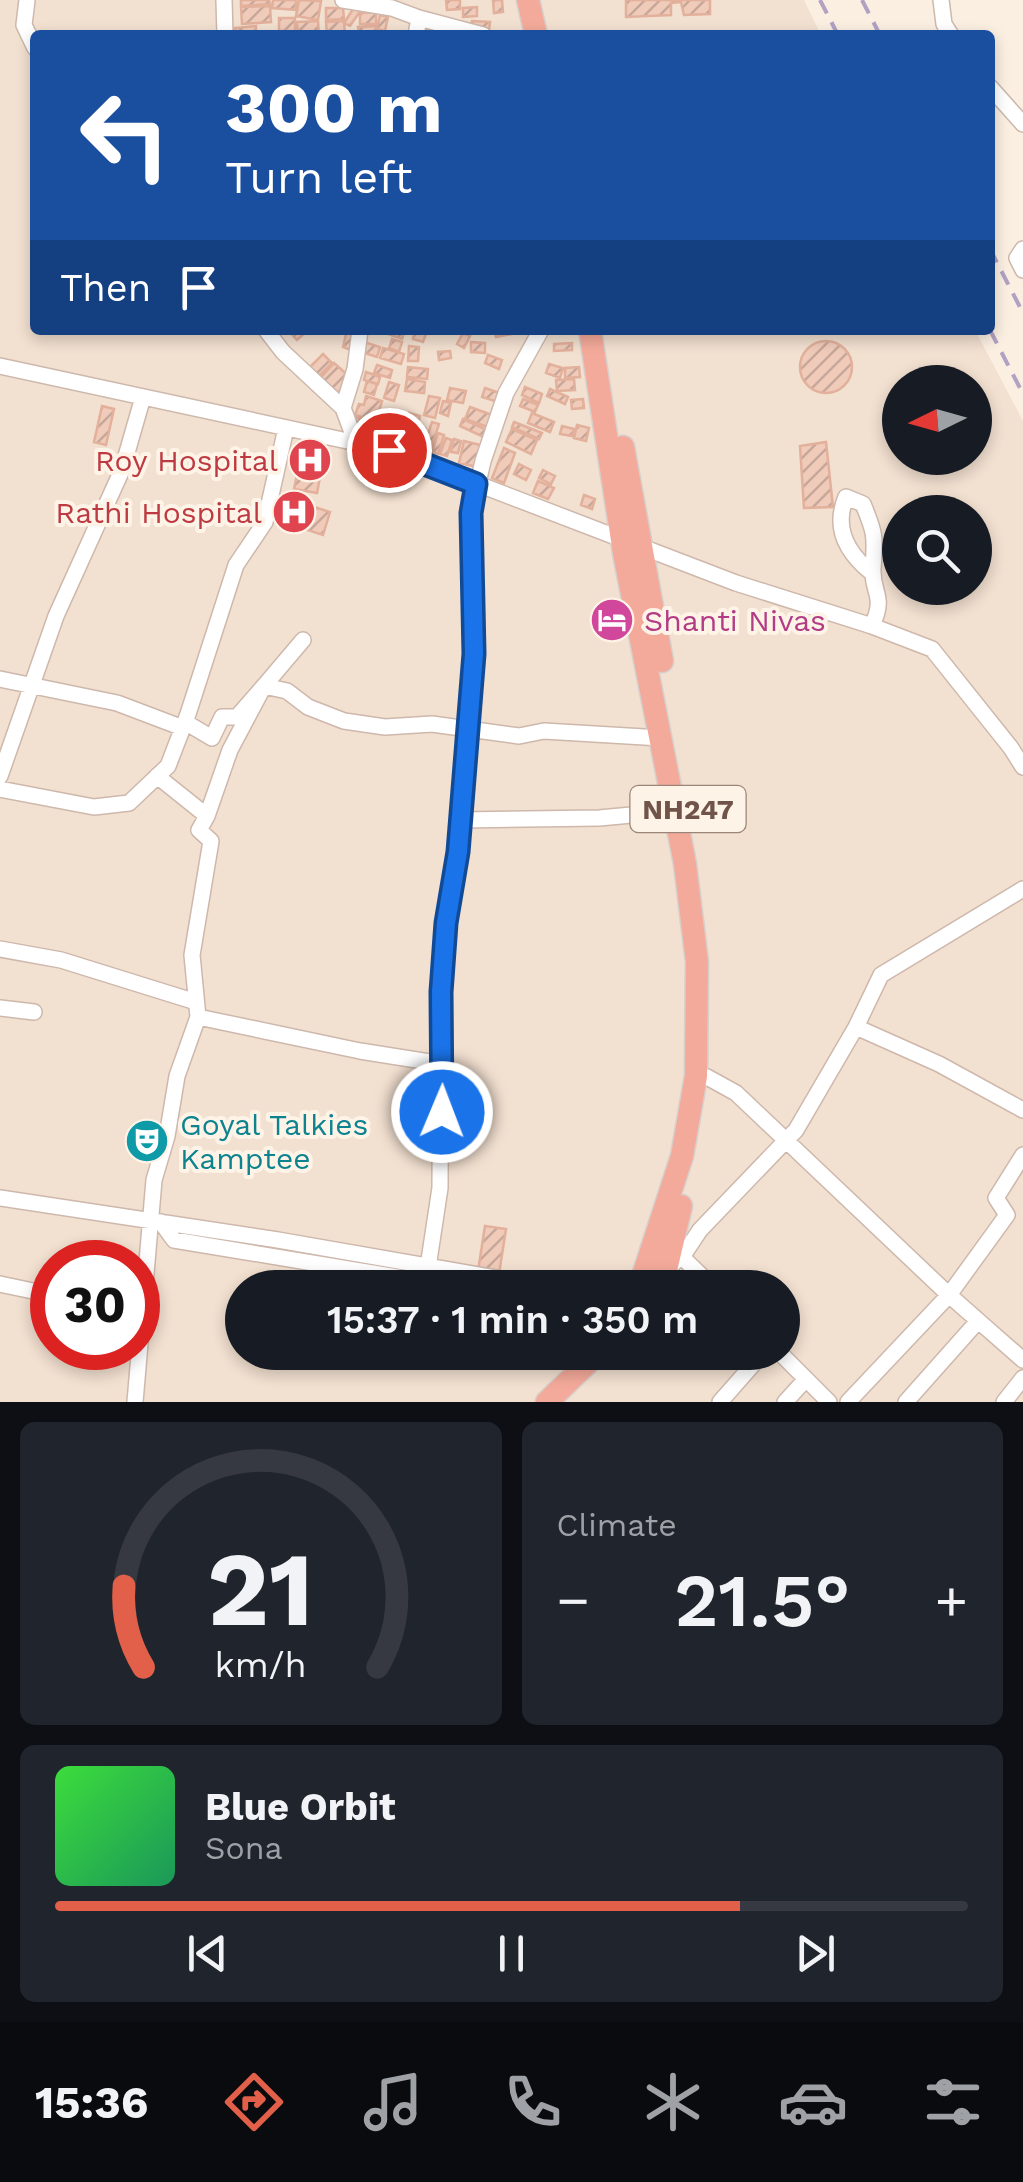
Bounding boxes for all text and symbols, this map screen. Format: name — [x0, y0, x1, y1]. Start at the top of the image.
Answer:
text: 300 m — [225, 67, 443, 149]
icon: left — [60, 70, 190, 200]
text: Turn left — [225, 151, 412, 204]
icon: arrive — [171, 260, 226, 315]
text: Then — [60, 266, 151, 310]
north arrow — [882, 365, 992, 475]
map controls — [882, 365, 992, 605]
pin — [347, 408, 432, 493]
icon: arrive — [362, 423, 417, 478]
hospital icon: Roy Hospital — [287, 437, 333, 483]
place label: Roy Hospital — [95, 443, 278, 478]
hospital icon: Rathi Hospital — [271, 489, 317, 535]
place label: Rathi Hospital — [55, 495, 262, 530]
button: search — [882, 495, 992, 605]
hotel icon: Shanti Nivas — [589, 597, 635, 643]
place label: Shanti Nivas — [644, 603, 826, 638]
road number: NH247 — [630, 786, 746, 832]
position arrow — [390, 1060, 494, 1164]
place label: Goyal Talkies Kamptee — [180, 1107, 368, 1176]
theatre icon: Goyal Talkies Kamptee — [124, 1118, 170, 1164]
speed limit sign: 30 — [30, 1240, 160, 1370]
text: 15:37 · 1 min · 350 m — [327, 1298, 698, 1342]
text: Climate — [557, 1506, 677, 1544]
text: 21 — [207, 1528, 314, 1650]
text: 21.5° — [674, 1556, 850, 1644]
text: − — [557, 1568, 590, 1632]
text: + — [935, 1568, 968, 1632]
text: km/h — [215, 1644, 307, 1686]
text: Blue Orbit — [205, 1785, 396, 1829]
text: Sona — [205, 1829, 283, 1867]
icon: previous — [180, 1926, 235, 1981]
icon: pause — [484, 1926, 539, 1981]
icon: next — [788, 1926, 843, 1981]
icon: directions — [219, 2067, 289, 2137]
icon: music — [358, 2067, 428, 2137]
icon: phone — [498, 2067, 568, 2137]
icon: climate — [638, 2067, 708, 2137]
icon: car — [778, 2067, 848, 2137]
icon: filters — [918, 2067, 988, 2137]
text: 15:36 — [35, 2076, 149, 2129]

